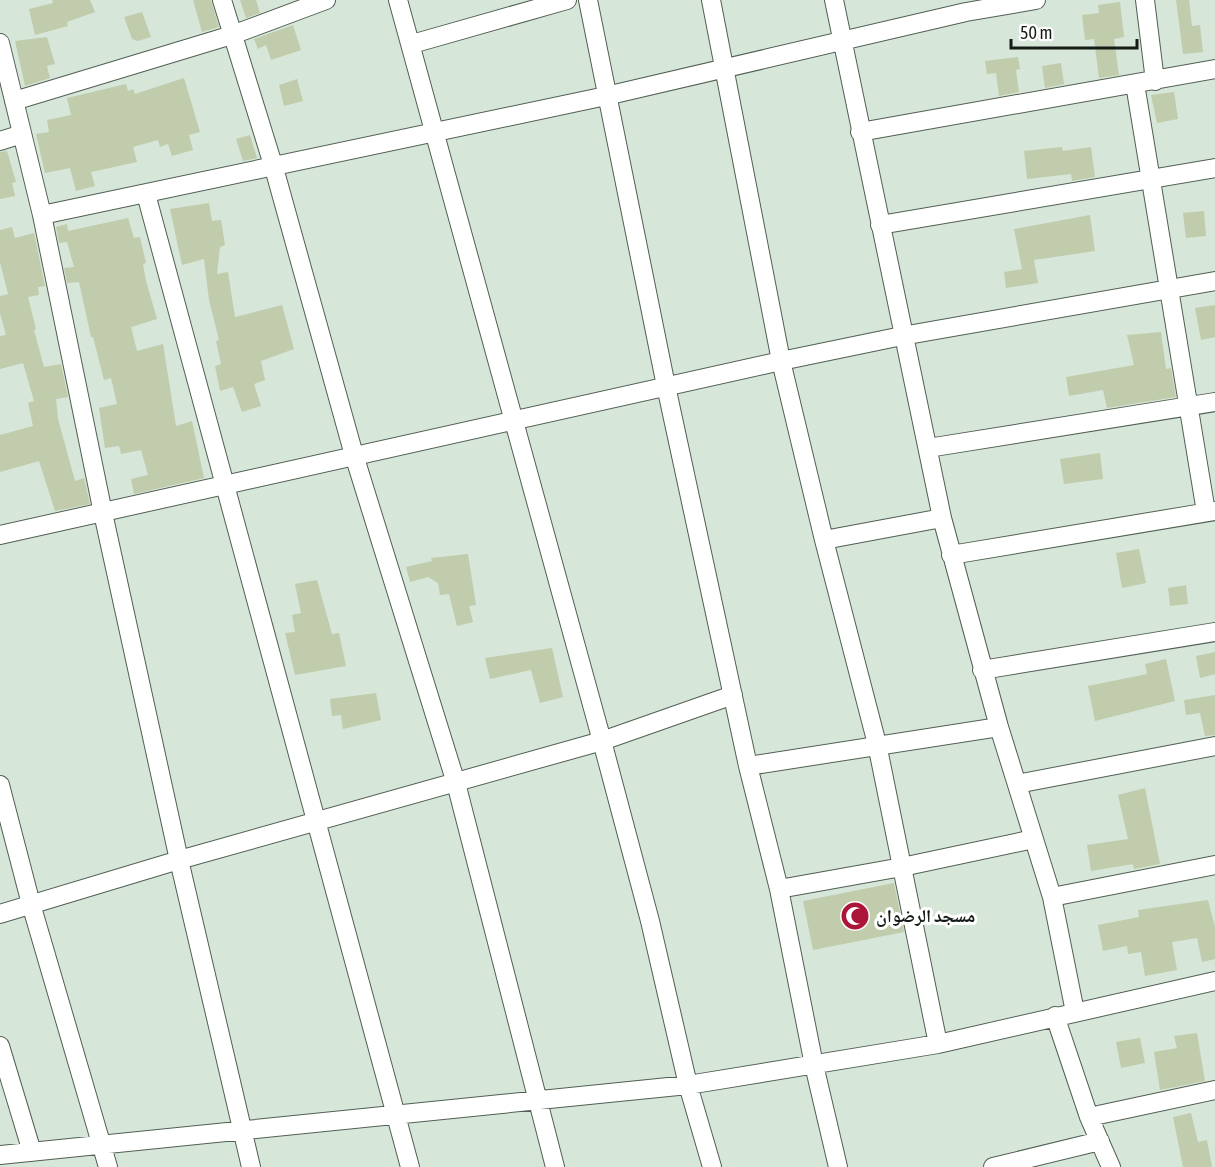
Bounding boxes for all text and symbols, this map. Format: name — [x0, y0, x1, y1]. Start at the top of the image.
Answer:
scale bar — [1011, 12, 1137, 50]
text: 50 m — [1020, 22, 1052, 43]
mosque icon: مسجد الرضوان — [839, 900, 871, 932]
place label: مسجد الرضوان — [876, 905, 975, 927]

